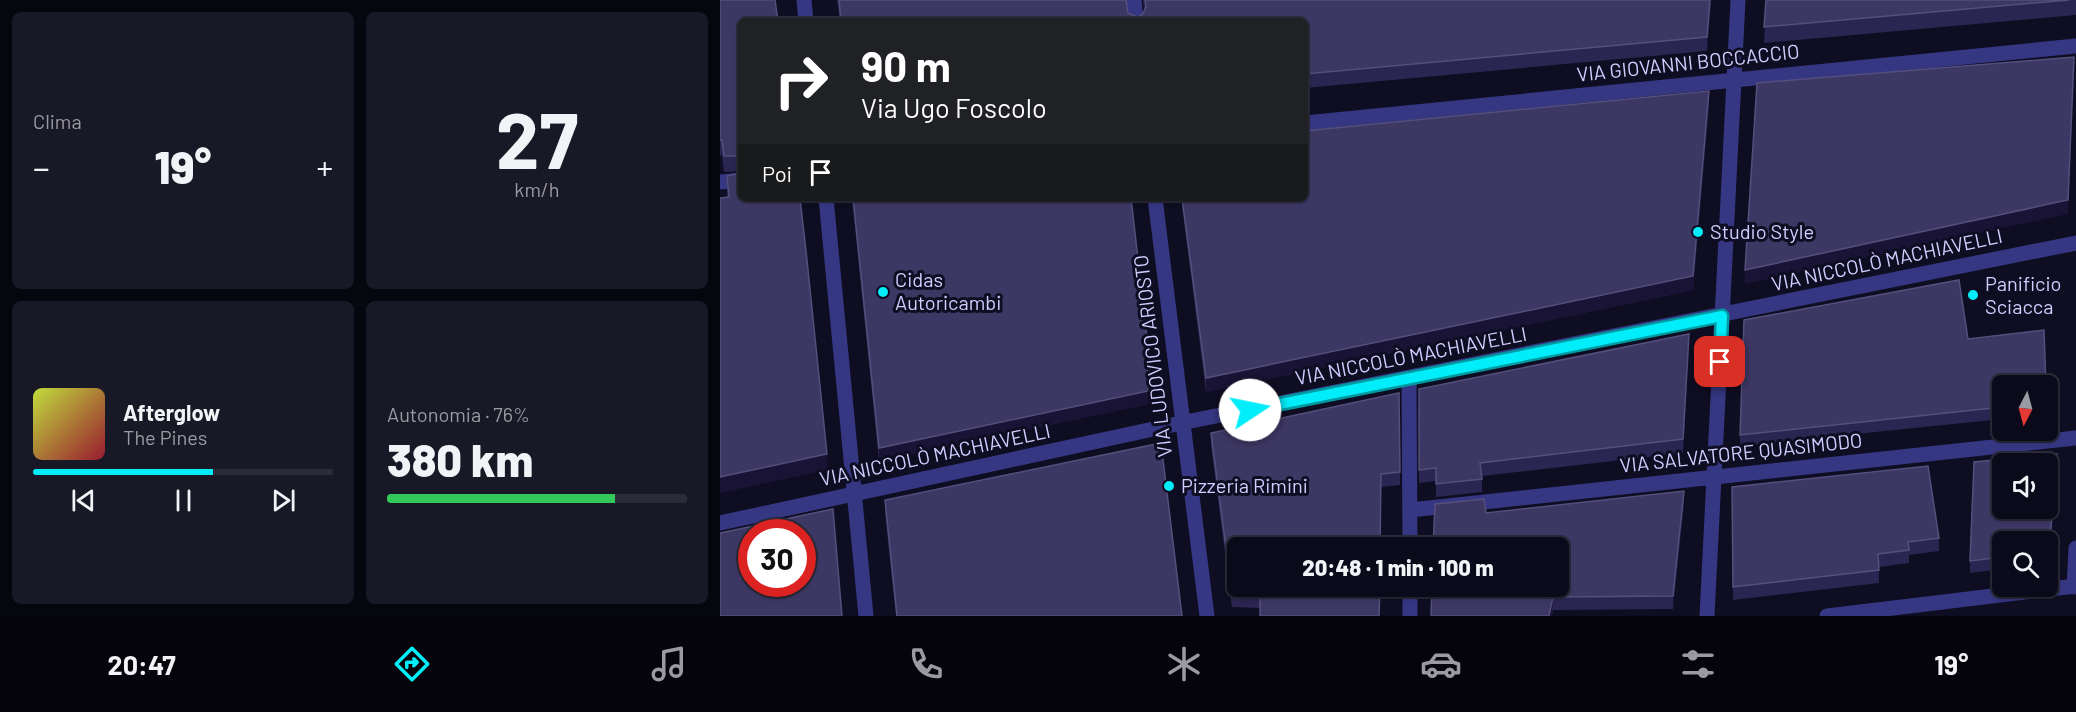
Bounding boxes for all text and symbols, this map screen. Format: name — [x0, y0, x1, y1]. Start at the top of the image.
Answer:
street label: VIA GIOVANNI BOCCACCIO — [1575, 38, 1800, 86]
text: 90 m — [861, 40, 951, 90]
icon: right — [762, 42, 840, 120]
text: 27 — [496, 91, 578, 185]
text: Via Ugo Foscolo — [861, 91, 1047, 123]
text: Clima — [33, 109, 82, 133]
text: 19° — [155, 139, 211, 193]
text: − — [33, 147, 50, 187]
text: + — [317, 147, 333, 187]
icon: arrive — [804, 156, 837, 189]
text: Poi — [762, 160, 792, 186]
text: km/h — [514, 177, 560, 201]
place label: Studio Style — [1710, 219, 1814, 243]
street label: VIA NICCOLÒ MACHIAVELLI — [1769, 223, 2004, 295]
marker: Studio Style — [1691, 225, 1705, 239]
street label: VIA LUDOVICO ARIOSTO — [1128, 254, 1176, 459]
place label: Cidas Autoricambi — [895, 267, 1001, 314]
place label: Panificio Sciacca — [1985, 271, 2062, 318]
marker: Cidas Autoricambi — [876, 285, 890, 299]
marker: Panificio Sciacca — [1966, 288, 1980, 302]
street label: VIA NICCOLÒ MACHIAVELLI — [1293, 321, 1529, 389]
pin — [1694, 336, 1745, 387]
icon: arrive — [1703, 345, 1736, 378]
north arrow — [1992, 375, 2058, 441]
map controls — [1992, 375, 2058, 597]
position arrow — [1218, 378, 1282, 442]
text: Afterglow — [123, 399, 220, 425]
text: Autonomia · 76% — [387, 402, 530, 426]
street label: VIA NICCOLÒ MACHIAVELLI — [817, 418, 1052, 490]
text: The Pines — [123, 425, 207, 449]
street label: VIA SALVATORE QUASIMODO — [1618, 427, 1863, 477]
text: 380 km — [387, 432, 533, 486]
button: sound — [1992, 453, 2058, 519]
place label: Pizzeria Rimini — [1181, 473, 1308, 497]
marker: Pizzeria Rimini — [1162, 479, 1176, 493]
icon: previous — [67, 484, 100, 517]
icon: pause — [167, 484, 200, 517]
icon: next — [267, 484, 300, 517]
speed limit sign: 30 — [738, 519, 816, 597]
button: search — [1992, 531, 2058, 597]
text: 20:48 · 1 min · 100 m — [1302, 554, 1494, 580]
icon: directions — [391, 643, 433, 685]
icon: music — [648, 643, 690, 685]
icon: phone — [905, 643, 947, 685]
icon: climate — [1163, 643, 1205, 685]
icon: car — [1420, 643, 1462, 685]
icon: filters — [1677, 643, 1719, 685]
text: 20:47 — [108, 648, 176, 680]
text: 19° — [1934, 648, 1968, 680]

